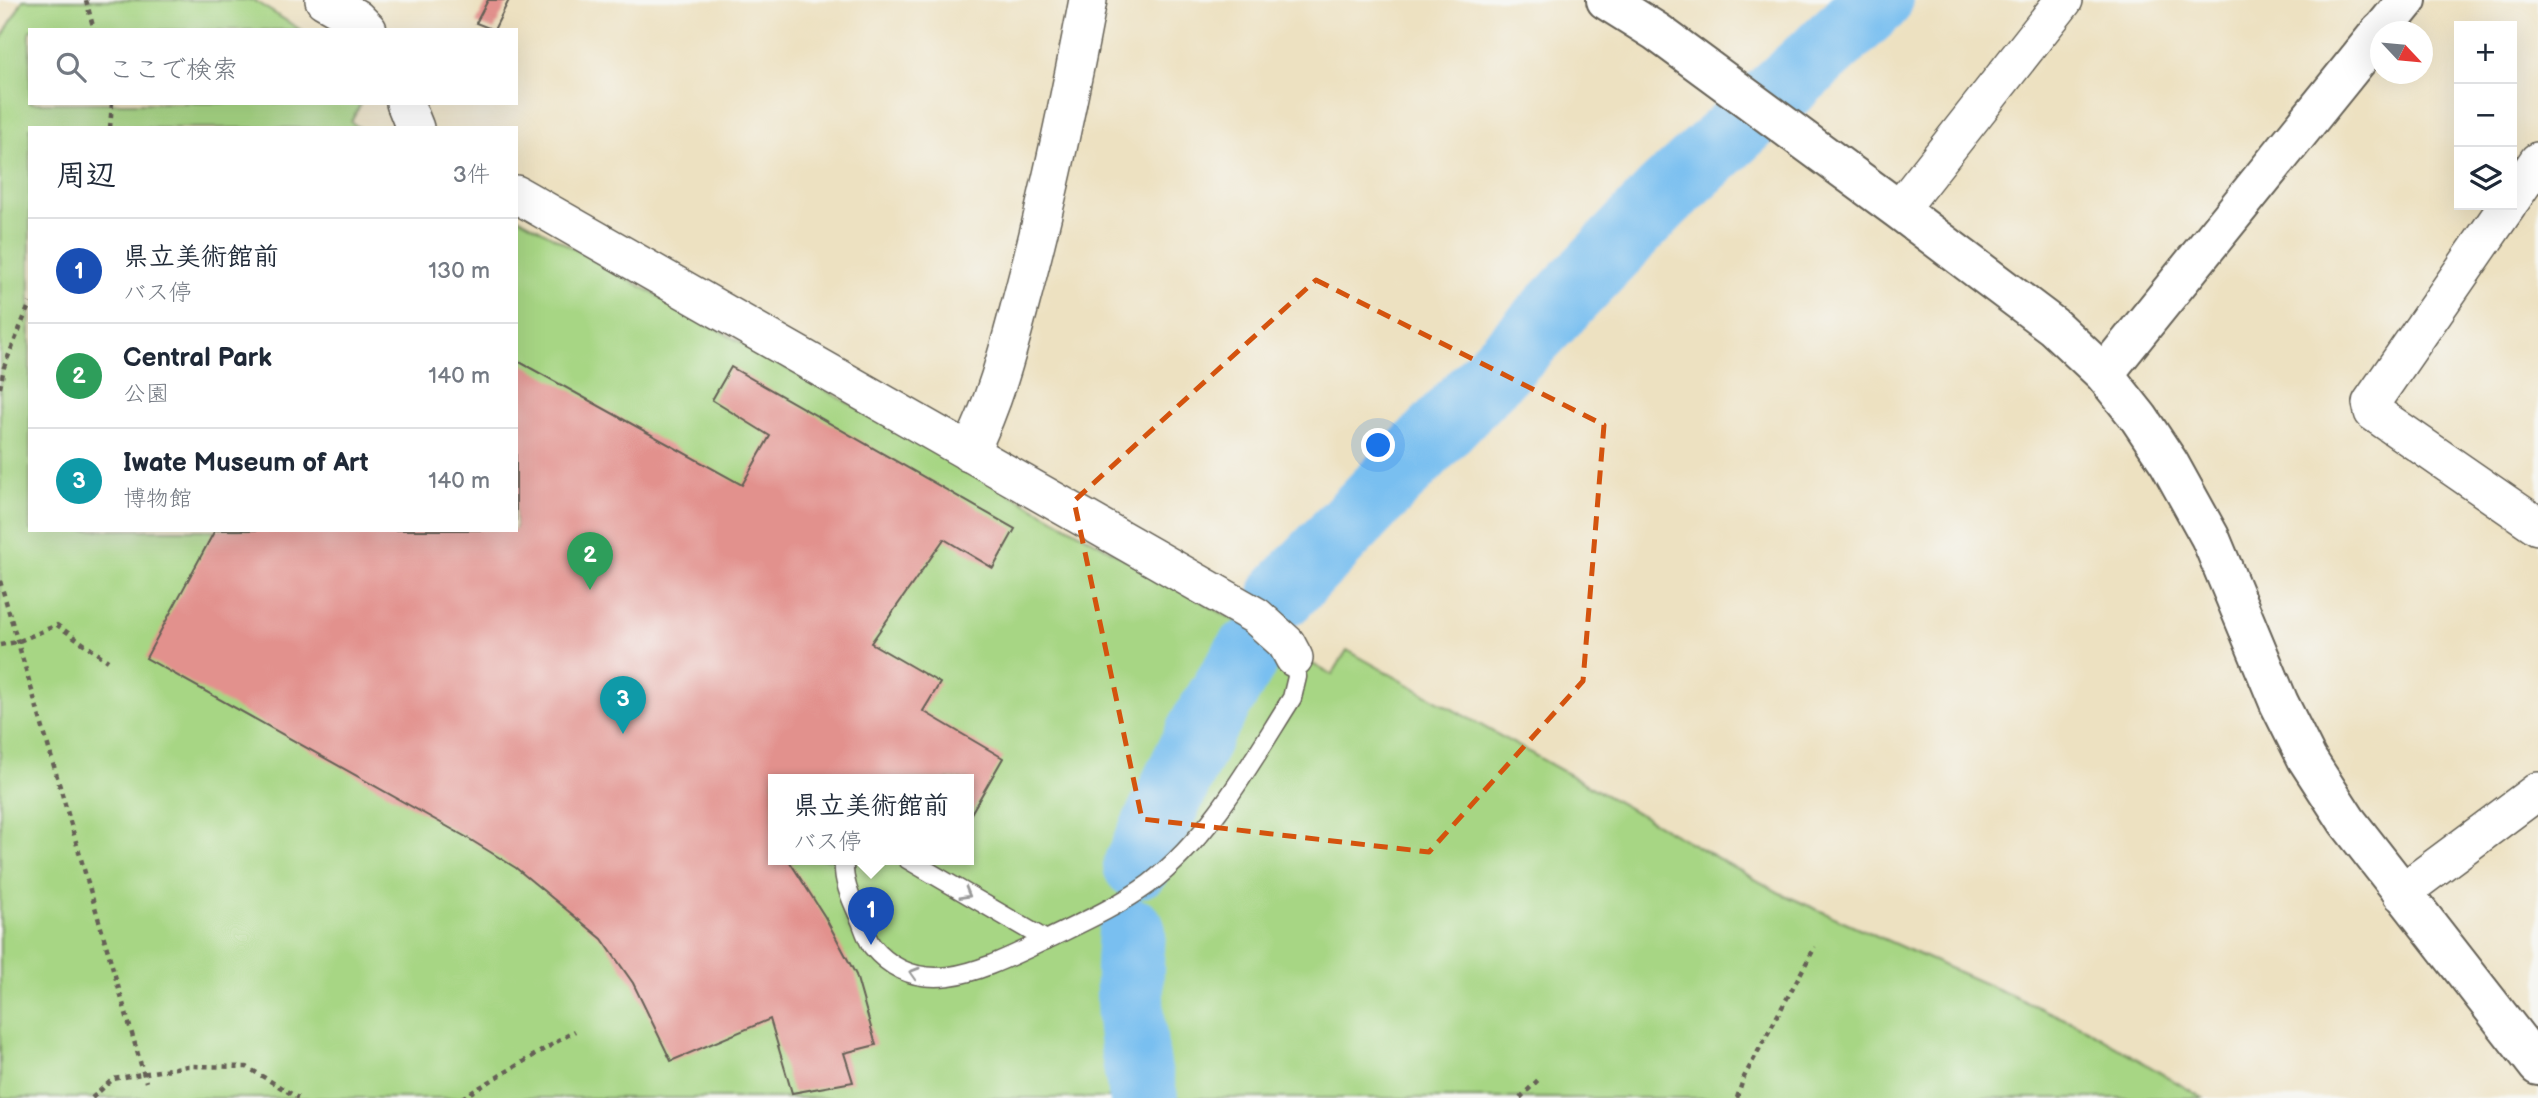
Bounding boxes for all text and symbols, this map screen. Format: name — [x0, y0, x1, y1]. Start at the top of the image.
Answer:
north arrow — [2370, 21, 2433, 84]
map controls — [2454, 21, 2517, 210]
button: + — [2454, 21, 2517, 84]
search box — [28, 28, 518, 105]
icon: search — [52, 48, 90, 86]
text: ここで検索 — [108, 55, 238, 86]
button: − — [2454, 84, 2517, 147]
button: layers — [2454, 147, 2517, 210]
text: 周辺 — [56, 158, 116, 194]
text: 3件 — [453, 161, 490, 189]
text: 県立美術館前 — [123, 242, 279, 273]
text: 1 — [74, 257, 84, 285]
text: 130 m — [428, 257, 490, 285]
text: バス停 — [123, 279, 192, 307]
text: Central Park — [123, 343, 272, 374]
text: 2 — [72, 362, 86, 390]
text: 140 m — [428, 362, 490, 390]
text: 公園 — [123, 380, 169, 408]
your location — [1361, 428, 1395, 462]
text: Iwate Museum of Art — [123, 448, 369, 479]
text: 3 — [72, 467, 86, 495]
text: 140 m — [428, 467, 490, 495]
text: 博物館 — [123, 485, 192, 513]
pin: 2 — [567, 532, 613, 590]
pin: 3 — [600, 676, 646, 734]
popup — [768, 774, 974, 865]
text: 県立美術館前 — [793, 791, 949, 822]
text: バス停 — [793, 828, 862, 856]
one-way arrow — [959, 885, 972, 898]
pin: 1 — [848, 887, 894, 945]
one-way arrow — [908, 966, 921, 981]

